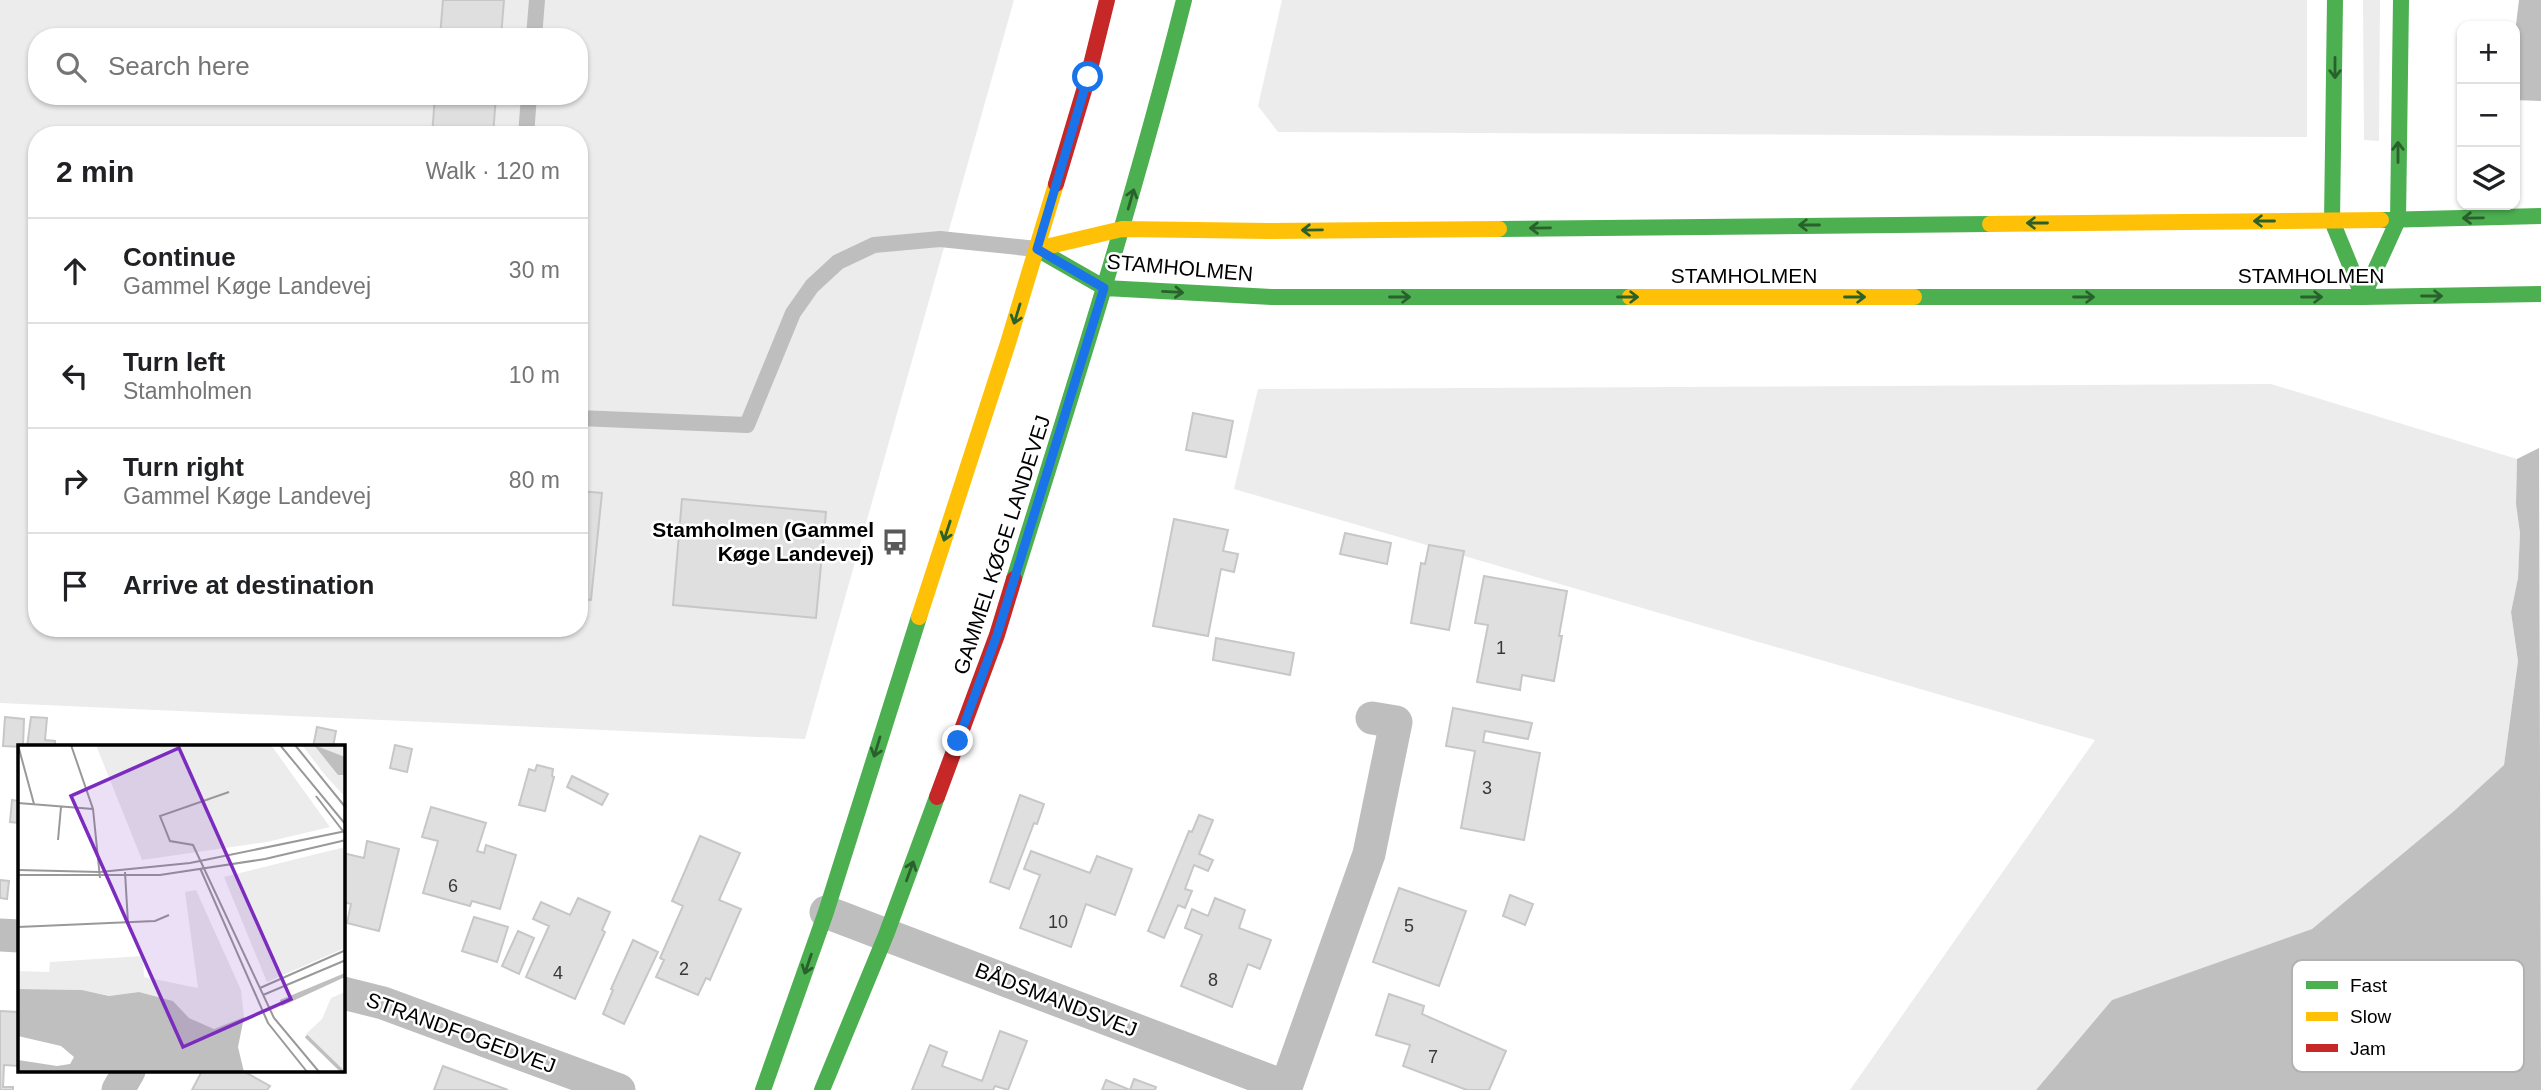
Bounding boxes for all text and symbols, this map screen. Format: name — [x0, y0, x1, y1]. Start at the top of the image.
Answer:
map controls — [2457, 21, 2520, 210]
button: + — [2457, 21, 2520, 84]
search box — [28, 28, 588, 105]
icon: search — [52, 48, 90, 86]
text: Search here — [108, 51, 250, 81]
one-way arrow — [2328, 56, 2342, 79]
route start — [1072, 61, 1103, 92]
button: − — [2457, 84, 2520, 147]
one-way arrow — [2391, 140, 2405, 163]
button: layers — [2457, 147, 2520, 210]
text: 2 min — [56, 155, 134, 188]
text: Walk · 120 m — [425, 158, 560, 184]
one-way arrow — [1125, 188, 1138, 210]
one-way arrow — [2462, 211, 2485, 225]
one-way arrow — [2253, 214, 2276, 228]
one-way arrow — [2025, 216, 2048, 230]
one-way arrow — [1798, 218, 1821, 232]
one-way arrow — [1529, 221, 1552, 234]
one-way arrow — [1301, 223, 1324, 237]
text: Continue — [123, 242, 236, 272]
street label: STAMHOLMEN — [1106, 250, 1254, 285]
icon: ahead — [56, 252, 94, 290]
text: 30 m — [509, 257, 560, 283]
street label: STAMHOLMEN — [1671, 264, 1817, 287]
street label: STAMHOLMEN — [2238, 264, 2384, 287]
text: Gammel Køge Landevej — [123, 273, 371, 299]
one-way arrow — [1161, 285, 1184, 298]
one-way arrow — [2420, 289, 2443, 303]
one-way arrow — [1388, 290, 1411, 304]
one-way arrow — [1616, 290, 1639, 304]
one-way arrow — [1843, 290, 1866, 304]
one-way arrow — [2072, 290, 2095, 304]
one-way arrow — [2300, 290, 2323, 304]
one-way arrow — [1009, 303, 1022, 325]
text: Turn left — [123, 347, 225, 377]
icon: left — [56, 357, 94, 395]
text: 10 m — [509, 362, 560, 388]
text: Stamholmen — [123, 378, 252, 404]
street label: GAMMEL KØGE LANDEVEJ — [949, 412, 1054, 677]
text: Turn right — [123, 452, 244, 482]
icon: right — [56, 462, 94, 500]
text: 80 m — [509, 467, 560, 493]
text: Gammel Køge Landevej — [123, 483, 371, 509]
place label: Stamholmen (Gammel Køge Landevej) — [652, 518, 874, 565]
one-way arrow — [940, 519, 953, 541]
bus stop icon: Stamholmen (Gammel Køge Landevej) — [880, 527, 910, 557]
icon: arrive — [56, 567, 94, 605]
text: Arrive at destination — [123, 570, 374, 600]
house number: 1 — [1496, 638, 1506, 658]
route end — [942, 725, 973, 756]
one-way arrow — [870, 736, 883, 758]
inset map — [18, 745, 345, 1072]
house number: 3 — [1482, 778, 1492, 798]
one-way arrow — [904, 860, 917, 882]
house number: 6 — [448, 876, 458, 896]
house number: 10 — [1048, 912, 1068, 932]
house number: 5 — [1404, 916, 1414, 936]
one-way arrow — [801, 952, 813, 974]
street label: BÅDSMANDSVEJ — [972, 958, 1140, 1041]
house number: 2 — [679, 959, 689, 979]
legend — [2292, 960, 2524, 1072]
house number: 4 — [553, 963, 563, 983]
house number: 8 — [1208, 970, 1218, 990]
text: Fast — [2350, 975, 2388, 996]
street label: STRANDFOGEDVEJ — [363, 988, 559, 1077]
text: Slow — [2350, 1006, 2391, 1027]
text: Jam — [2350, 1038, 2386, 1059]
house number: 7 — [1428, 1047, 1438, 1067]

